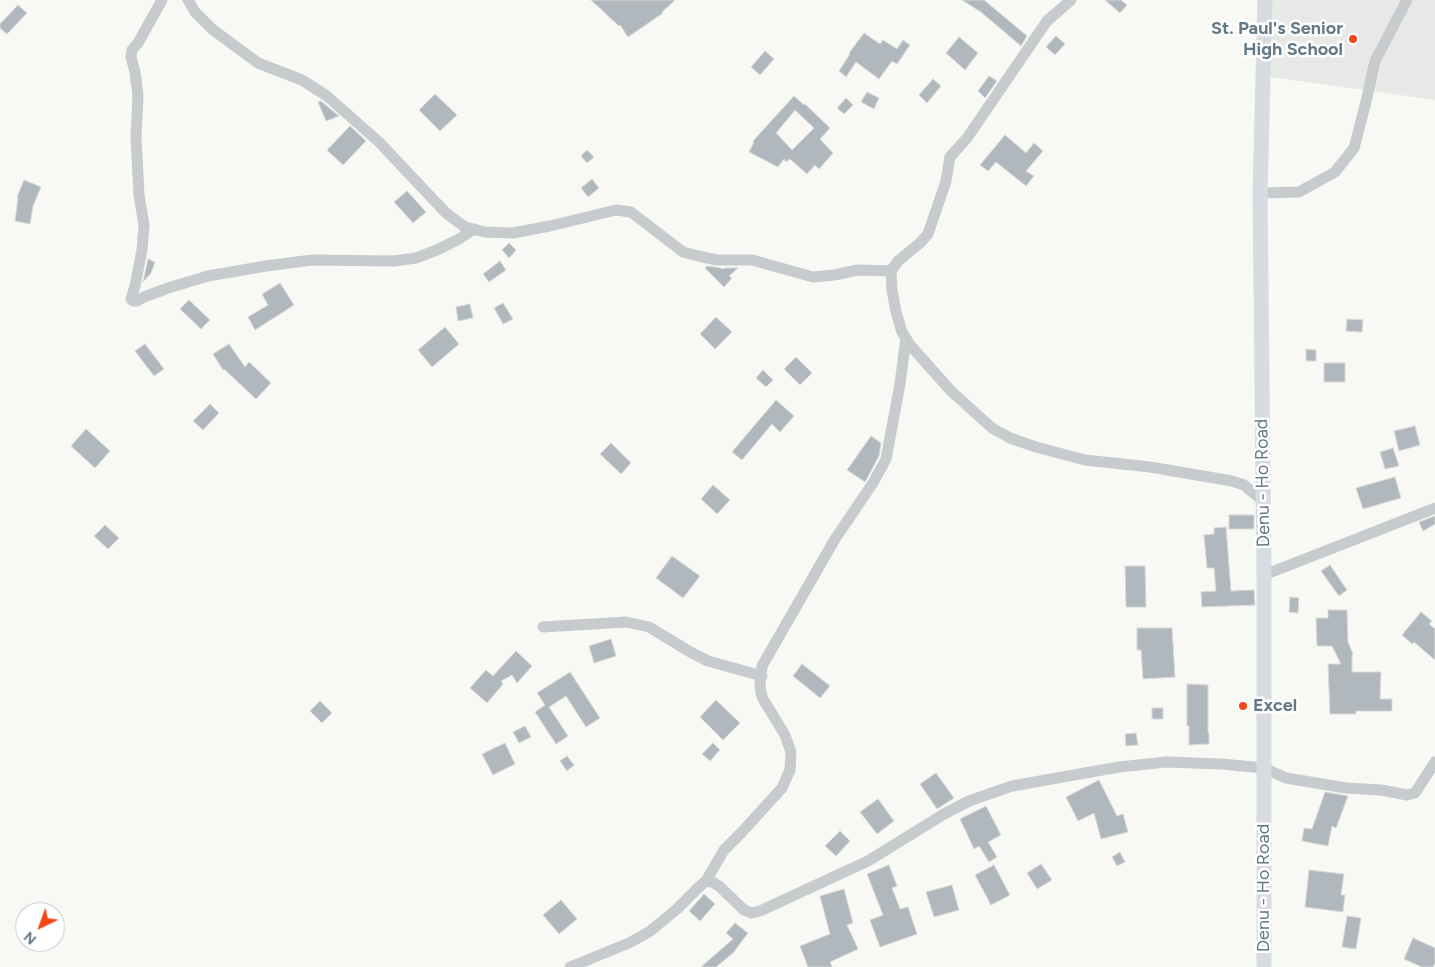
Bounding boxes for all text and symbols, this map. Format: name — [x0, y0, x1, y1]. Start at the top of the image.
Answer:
place label: St. Paul's Senior High School — [1211, 18, 1343, 60]
marker: St. Paul's Senior High School — [1347, 33, 1359, 45]
street label: Denu - Ho Road — [1251, 419, 1275, 547]
place label: Excel — [1253, 695, 1297, 717]
marker: Excel — [1237, 700, 1249, 712]
street label: Denu - Ho Road — [1253, 824, 1275, 952]
north arrow — [15, 902, 65, 952]
text: N — [21, 928, 40, 948]

